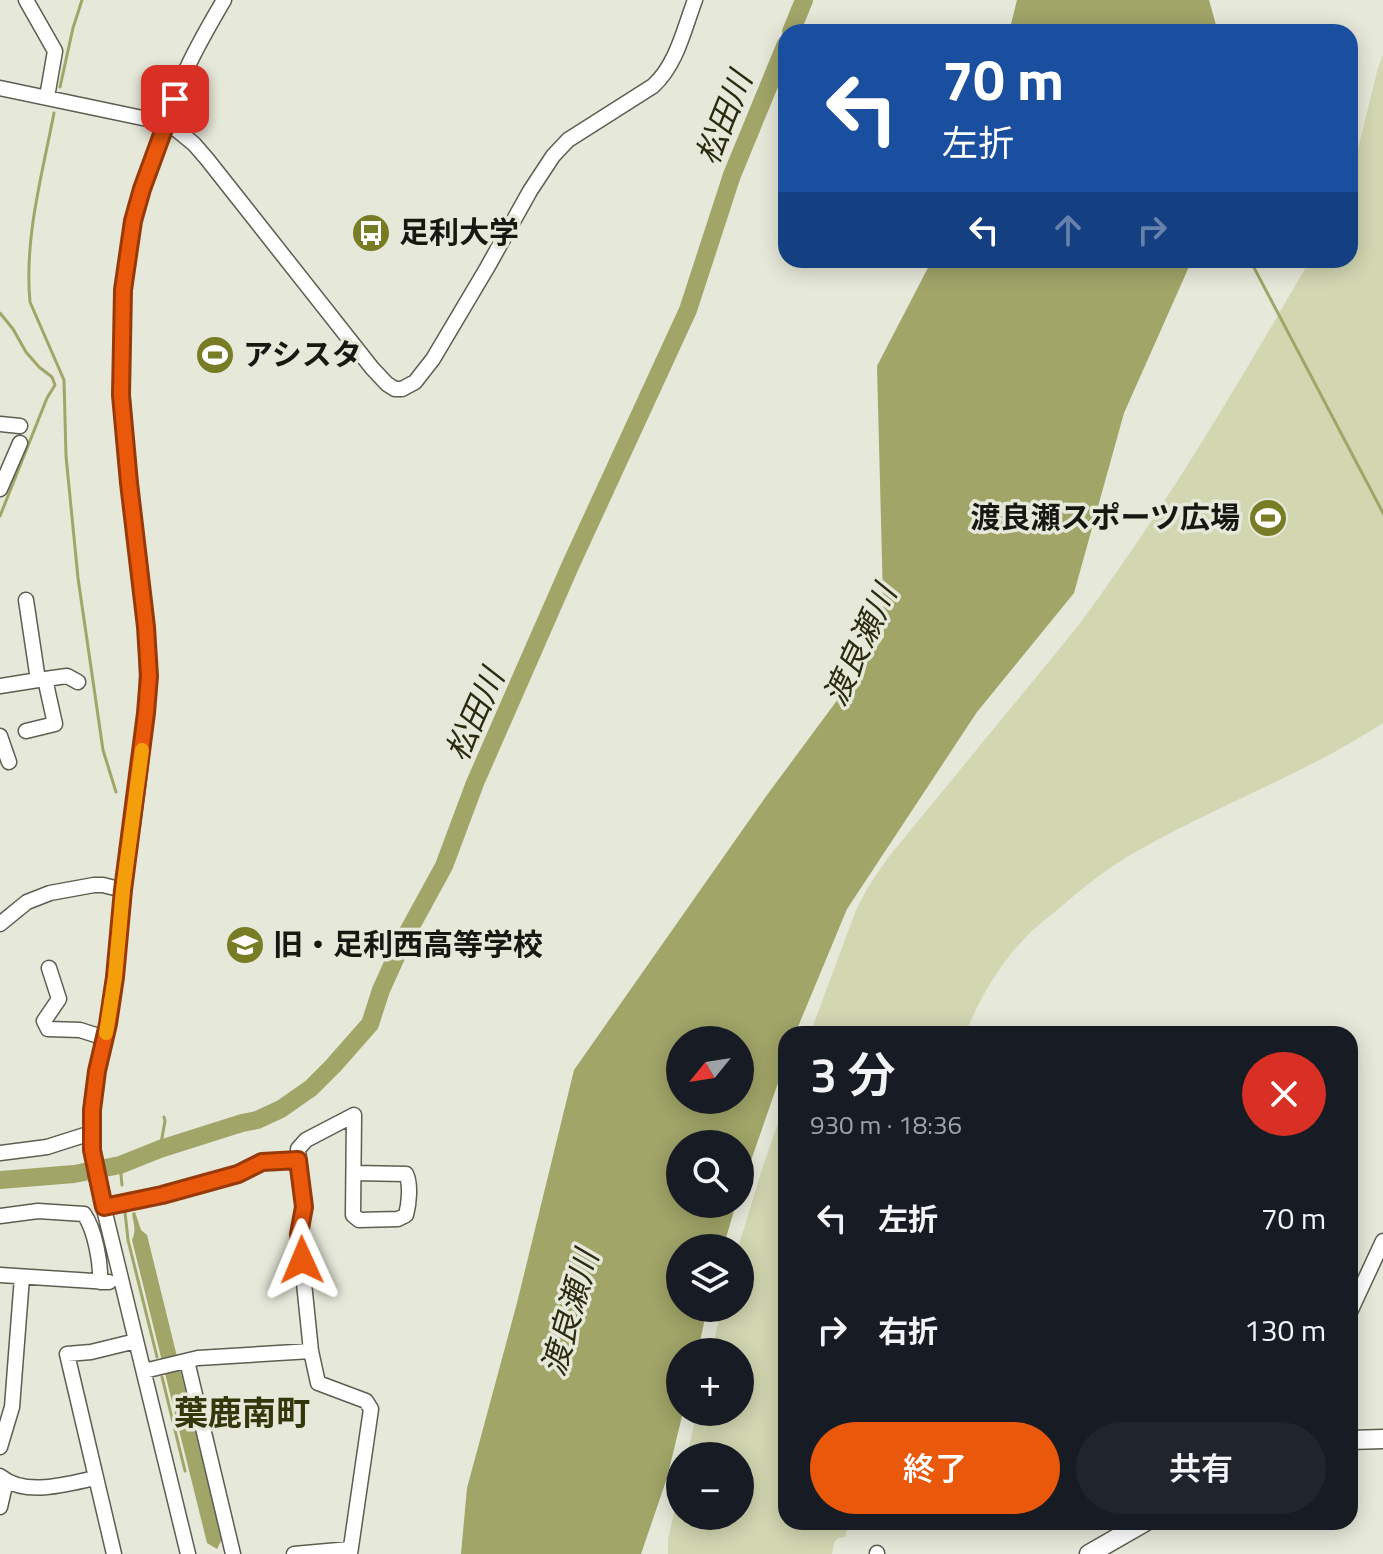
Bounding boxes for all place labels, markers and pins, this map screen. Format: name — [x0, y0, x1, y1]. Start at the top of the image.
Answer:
pin — [141, 65, 209, 133]
place label: 足利大学 — [399, 209, 519, 255]
bus stop icon: 足利大学 — [350, 212, 392, 254]
place label: アシスタ — [243, 331, 362, 377]
sports icon: アシスタ — [194, 334, 236, 376]
place label: 渡良瀬スポーツ広場 — [971, 494, 1240, 540]
sports icon: 渡良瀬スポーツ広場 — [1247, 497, 1289, 539]
place label: 旧・足利西高等学校 — [273, 921, 543, 967]
school or university icon: 旧・足利西高等学校 — [224, 924, 266, 966]

